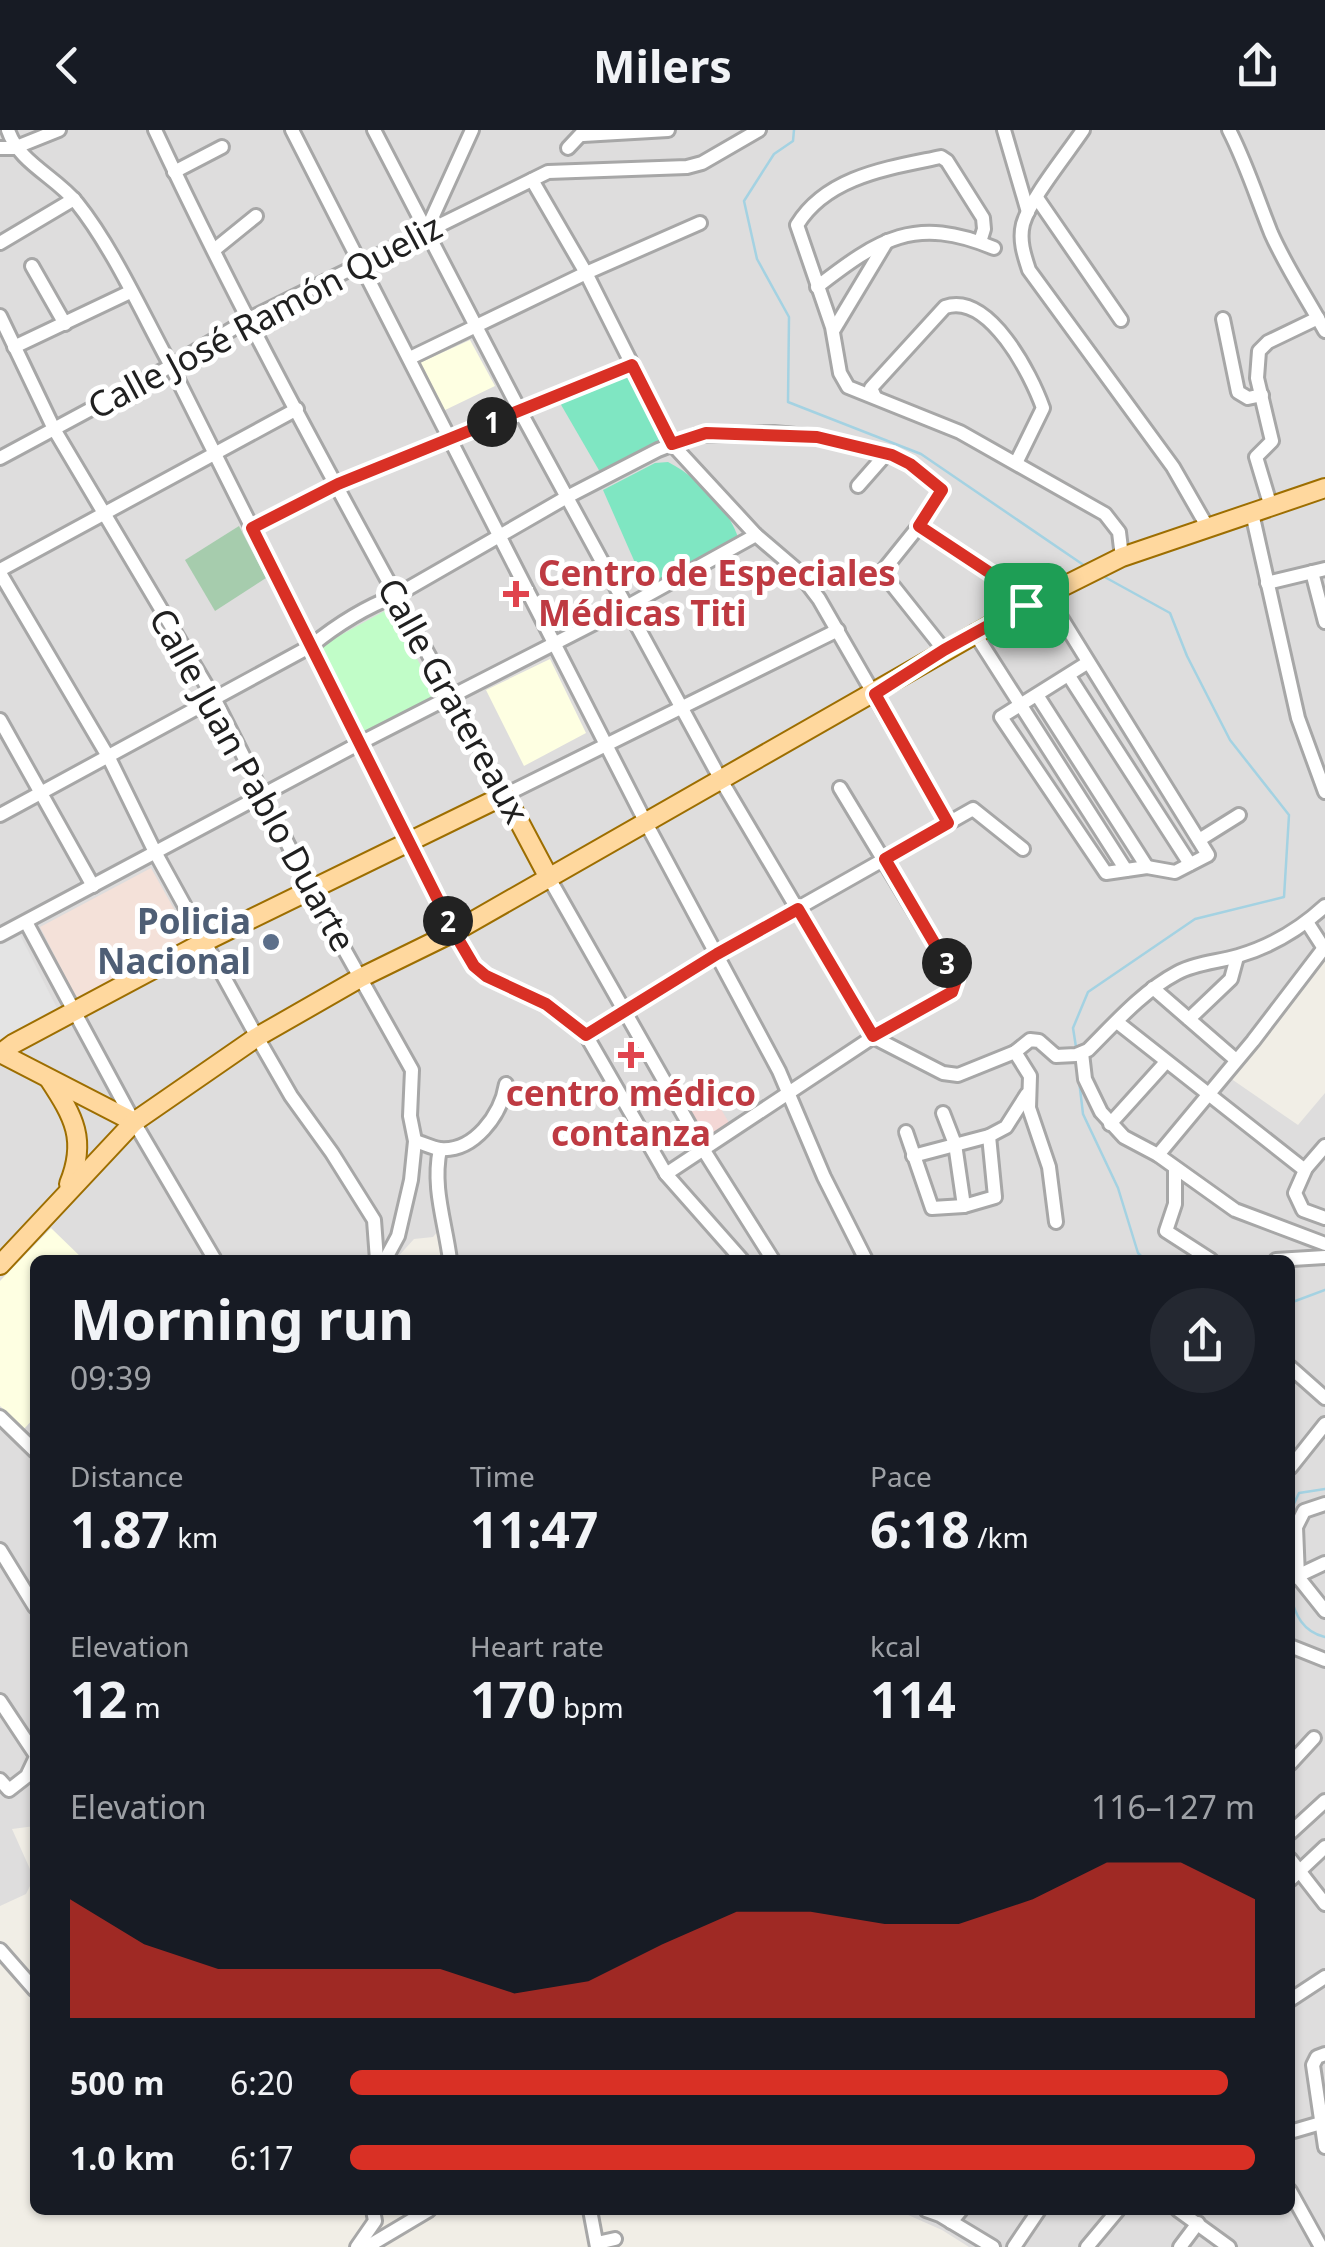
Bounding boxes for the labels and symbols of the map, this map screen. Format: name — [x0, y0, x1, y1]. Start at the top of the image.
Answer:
street label: Calle José Ramón Queliz — [79, 202, 449, 429]
pin: 1 — [467, 397, 517, 447]
place label: Centro de Especiales Médicas Titi — [538, 549, 896, 636]
pin — [984, 563, 1069, 648]
street label: Calle Gratereaux — [368, 569, 541, 831]
marker: Centro de Especiales Médicas Titi — [503, 581, 529, 607]
street label: Calle Juan Pablo Duarte — [139, 599, 367, 959]
pin: 2 — [423, 896, 473, 946]
place label: Policia Nacional — [97, 897, 251, 984]
marker: Policia Nacional — [260, 931, 282, 953]
pin: 3 — [922, 938, 972, 988]
marker: centro médico contanza — [618, 1042, 644, 1068]
place label: centro médico contanza — [506, 1069, 756, 1156]

